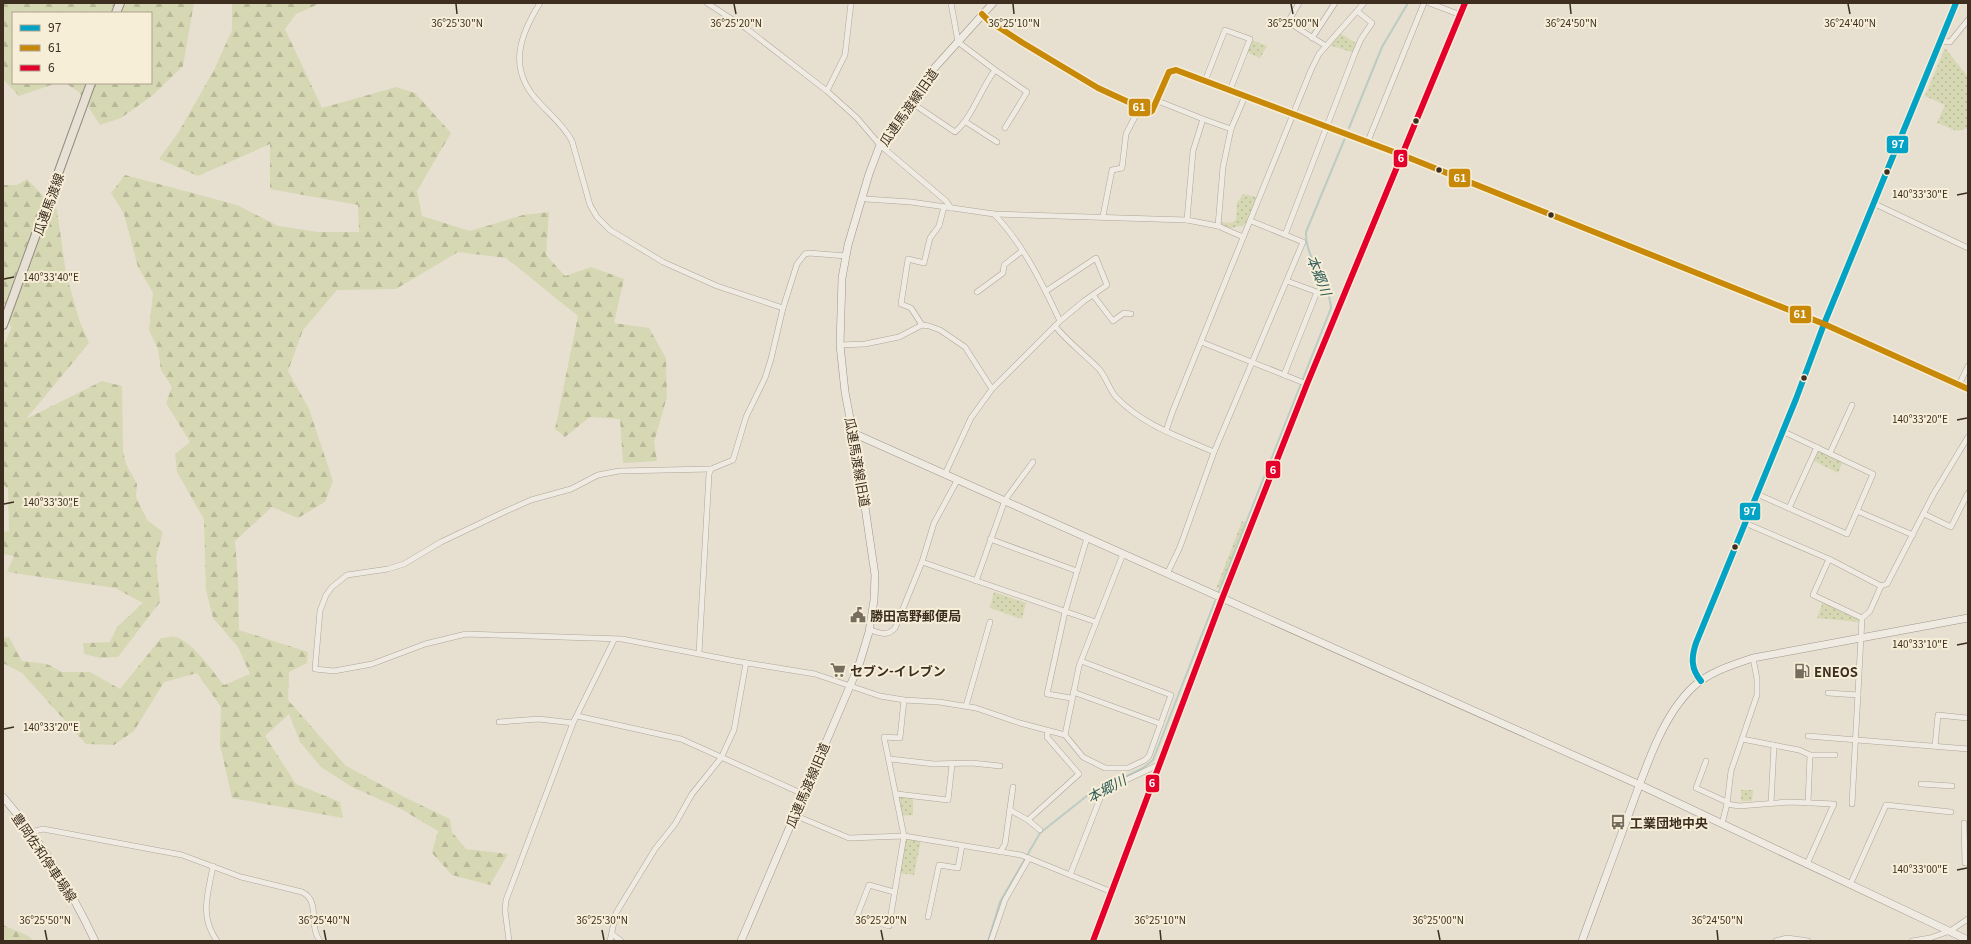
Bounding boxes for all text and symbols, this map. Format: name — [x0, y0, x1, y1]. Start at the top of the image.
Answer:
legend — [12, 12, 152, 84]
text: 36°25'30"N — [431, 15, 483, 30]
text: 36°25'20"N — [710, 15, 762, 30]
text: 36°25'10"N — [988, 15, 1040, 30]
text: 36°25'00"N — [1267, 15, 1319, 30]
text: 36°24'50"N — [1545, 15, 1597, 30]
text: 36°24'40"N — [1824, 15, 1876, 30]
text: 97 — [48, 18, 62, 35]
text: 61 — [48, 38, 61, 55]
text: 6 — [48, 58, 55, 75]
street label: 瓜連馬渡線旧道 — [874, 64, 942, 150]
line badge: 61 — [1128, 98, 1151, 117]
text: 61 — [1133, 98, 1145, 114]
unlabelled marker — [1411, 116, 1421, 126]
line badge: 97 — [1886, 135, 1909, 154]
text: 97 — [1892, 135, 1904, 151]
line badge: 6 — [1393, 149, 1408, 168]
text: 6 — [1398, 149, 1405, 165]
unlabelled marker — [1434, 165, 1444, 175]
unlabelled marker — [1882, 167, 1892, 177]
line badge: 61 — [1448, 168, 1471, 188]
text: 61 — [1454, 169, 1466, 185]
street label: 瓜連馬渡線 — [28, 170, 68, 238]
text: 140°33'30"E — [1892, 186, 1948, 201]
unlabelled marker — [1546, 210, 1556, 220]
water label: 本郷川 — [1303, 252, 1338, 300]
text: 140°33'40"E — [23, 269, 79, 284]
line badge: 61 — [1789, 305, 1812, 324]
text: 61 — [1794, 305, 1806, 321]
unlabelled marker — [1799, 373, 1809, 383]
text: 140°33'20"E — [1892, 411, 1948, 426]
street label: 瓜連馬渡線旧道 — [841, 416, 875, 508]
line badge: 6 — [1265, 460, 1281, 479]
text: 6 — [1270, 461, 1277, 477]
text: 140°33'30"E — [23, 494, 79, 509]
line badge: 97 — [1739, 502, 1761, 521]
text: 97 — [1744, 502, 1756, 518]
unlabelled marker — [1730, 542, 1740, 552]
public building icon: 勝田高野郵便局 — [849, 606, 867, 624]
place label: 勝田高野郵便局 — [870, 606, 961, 625]
text: 140°33'10"E — [1892, 636, 1948, 651]
supermarket icon: セブン-イレブン — [829, 661, 847, 679]
place label: セブン-イレブン — [850, 661, 946, 680]
fuel station icon: ENEOS — [1793, 662, 1811, 680]
place label: ENEOS — [1814, 662, 1858, 681]
text: 140°33'20"E — [23, 719, 79, 734]
street label: 瓜連馬渡線旧道 — [780, 739, 834, 831]
water label: 本郷川 — [1083, 768, 1131, 807]
line badge: 6 — [1145, 774, 1160, 793]
text: 6 — [1149, 774, 1156, 790]
street label: 豊岡佐和停車場線 — [8, 809, 82, 905]
bus stop icon: 工業団地中央 — [1609, 813, 1627, 831]
place label: 工業団地中央 — [1630, 813, 1708, 832]
text: 140°33'00"E — [1892, 861, 1948, 876]
text: 36°25'50"N — [19, 912, 71, 927]
text: 36°25'40"N — [298, 912, 350, 927]
text: 36°25'30"N — [576, 912, 628, 927]
text: 36°25'20"N — [855, 912, 907, 927]
text: 36°25'10"N — [1134, 912, 1186, 927]
text: 36°25'00"N — [1412, 912, 1464, 927]
text: 36°24'50"N — [1691, 912, 1743, 927]

